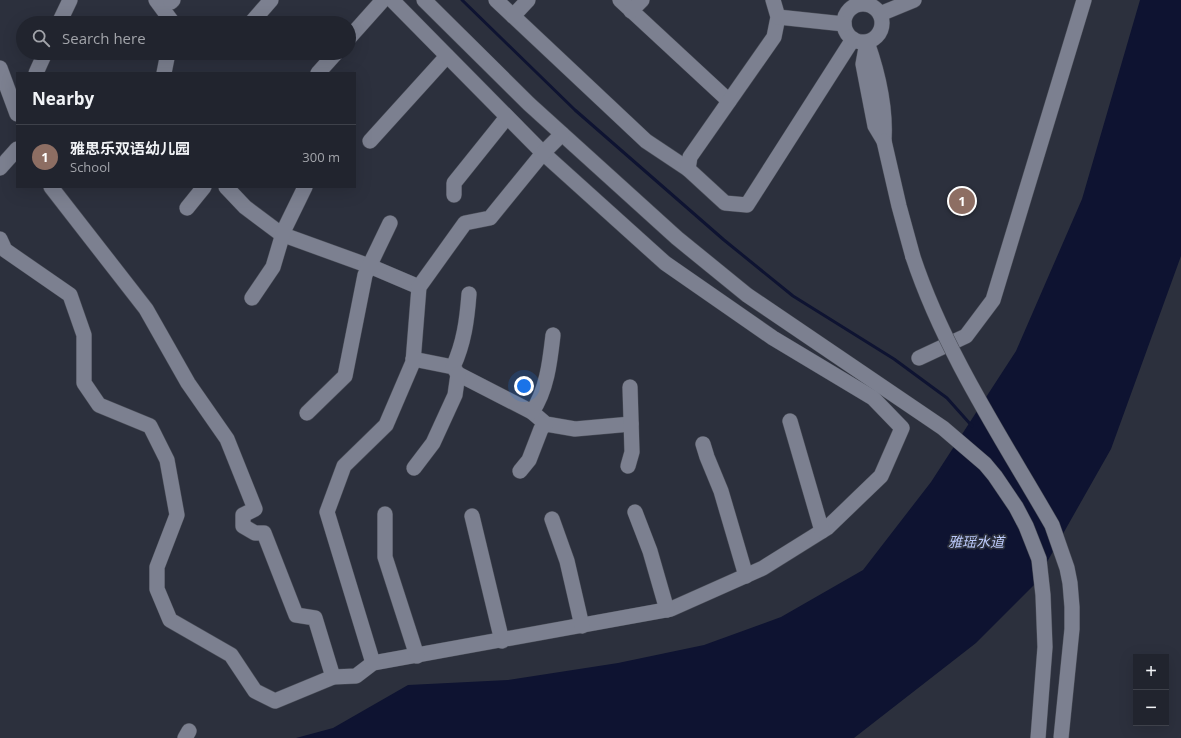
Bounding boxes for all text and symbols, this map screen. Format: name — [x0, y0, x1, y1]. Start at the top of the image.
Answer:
search box — [16, 16, 356, 60]
icon: search — [30, 27, 52, 49]
text: Search here — [62, 28, 146, 48]
text: Nearby — [32, 87, 94, 110]
text: 雅思乐双语幼儿园 — [70, 138, 190, 158]
text: 1 — [41, 148, 49, 166]
text: 300 m — [302, 148, 340, 166]
text: School — [70, 158, 110, 176]
pin: 1 — [949, 186, 975, 216]
your location — [514, 376, 534, 396]
water label: 雅瑶水道 — [948, 532, 1006, 551]
map controls — [1133, 654, 1169, 726]
button: + — [1133, 654, 1169, 690]
button: − — [1133, 690, 1169, 726]

